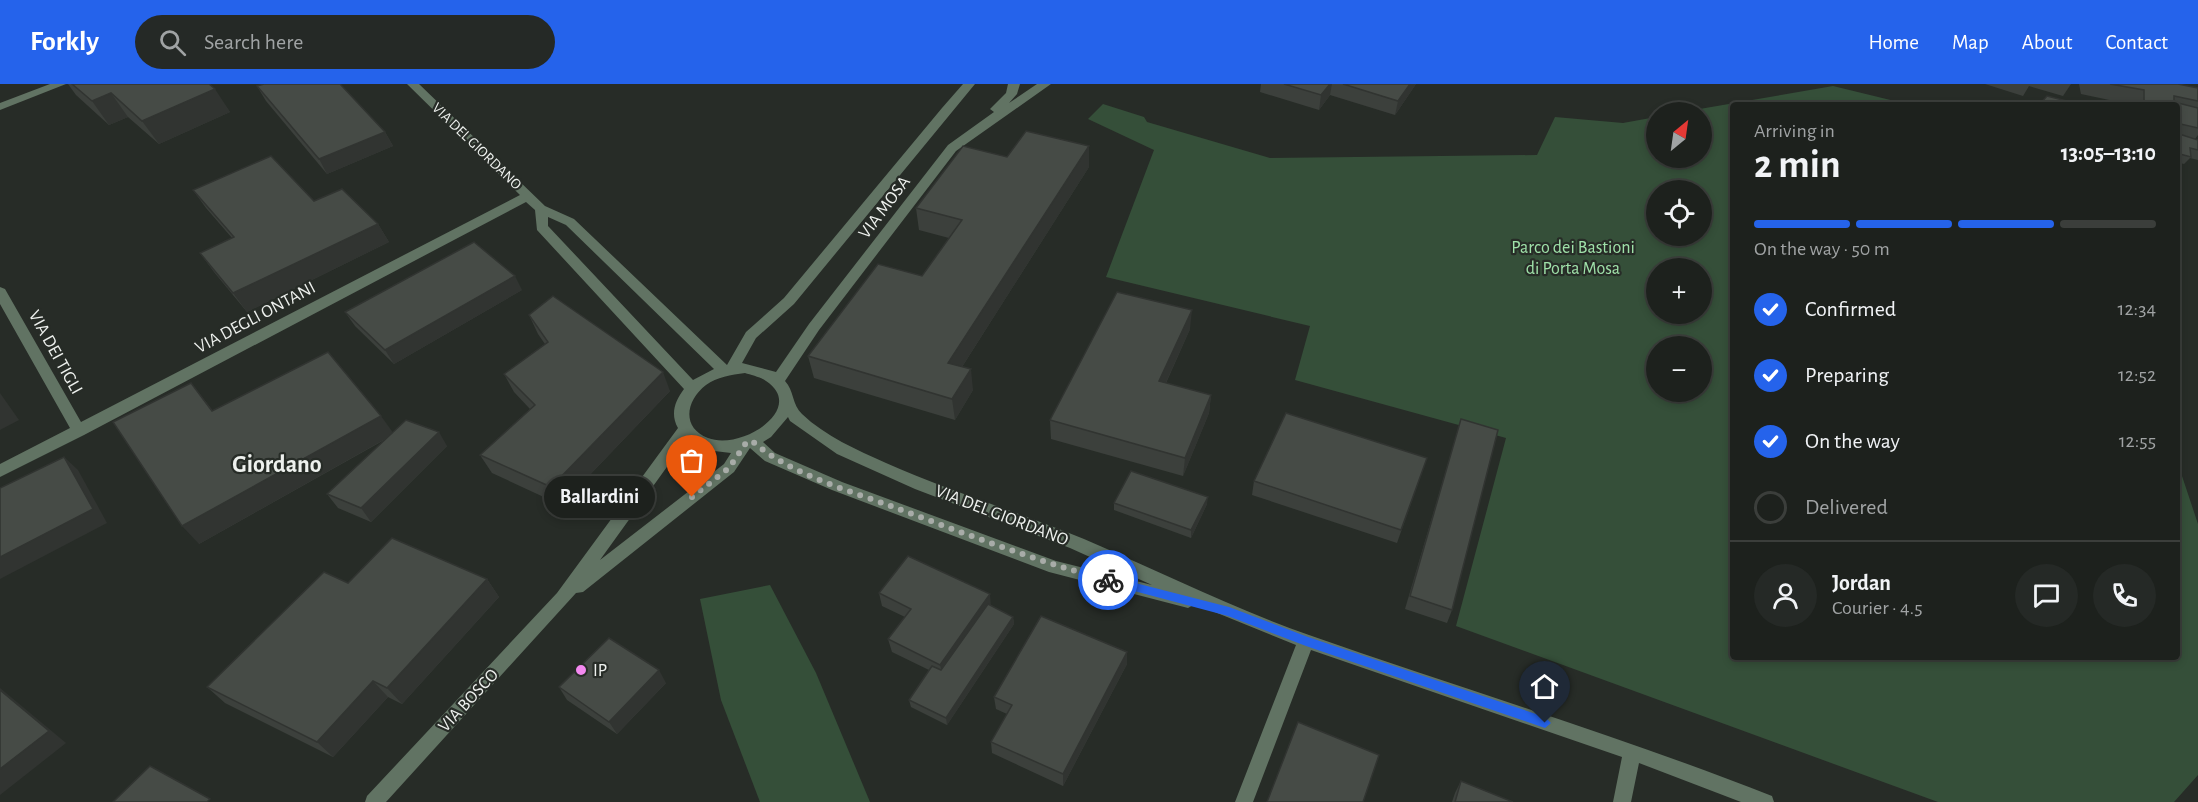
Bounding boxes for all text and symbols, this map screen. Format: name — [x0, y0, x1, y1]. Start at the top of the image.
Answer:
search box — [135, 15, 555, 69]
icon: search — [156, 26, 189, 59]
text: Forkly — [30, 28, 99, 56]
text: Search here — [204, 31, 303, 53]
text: Home — [1868, 32, 1919, 53]
text: Map — [1952, 32, 1989, 53]
text: About — [2022, 32, 2072, 53]
text: Contact — [2105, 32, 2168, 53]
street label: VIA DEL GIORDANO — [429, 100, 524, 193]
north arrow — [1646, 102, 1712, 168]
map controls — [1646, 102, 1712, 402]
text: Arriving in — [1754, 121, 1835, 141]
text: 13:05–13:10 — [2061, 142, 2156, 164]
text: 2 min — [1754, 146, 1841, 185]
street label: VIA MOSA — [856, 173, 914, 242]
button: locate — [1646, 180, 1712, 246]
park label: Parco dei Bastioni di Porta Mosa — [1511, 239, 1635, 278]
text: On the way · 50 m — [1754, 239, 1890, 259]
button: + — [1646, 258, 1712, 324]
street label: VIA DEGLI ONTANI — [192, 279, 319, 357]
icon: check — [1754, 293, 1787, 326]
text: Confirmed — [1805, 298, 1896, 320]
text: 12:34 — [2118, 299, 2156, 319]
street label: VIA DEI TIGLI — [25, 307, 86, 397]
button: − — [1646, 336, 1712, 402]
icon: check — [1754, 359, 1787, 392]
text: Preparing — [1805, 364, 1889, 386]
text: 12:52 — [2118, 365, 2156, 385]
icon: check — [1754, 425, 1787, 458]
text: On the way — [1805, 430, 1900, 452]
text: 12:55 — [2119, 431, 2156, 451]
pin — [666, 435, 717, 497]
icon: bag — [675, 444, 708, 477]
district label: Giordano — [232, 453, 322, 477]
callout: Ballardini — [545, 476, 656, 518]
street label: VIA DEL GIORDANO — [933, 482, 1071, 550]
text: Ballardini — [560, 487, 639, 507]
text: Delivered — [1805, 496, 1888, 518]
courier — [1078, 550, 1138, 610]
icon: bike — [1092, 564, 1125, 597]
button: person — [1754, 564, 1817, 627]
button: chat — [2015, 564, 2078, 627]
button: phone — [2093, 564, 2156, 627]
text: Jordan — [1832, 572, 1891, 594]
text: Courier · 4.5 — [1832, 598, 1923, 618]
pin — [1519, 661, 1570, 723]
place label: IP — [593, 662, 607, 680]
marker: IP — [574, 663, 588, 677]
street label: VIA BOSCO — [435, 666, 502, 736]
icon: home — [1528, 670, 1561, 703]

